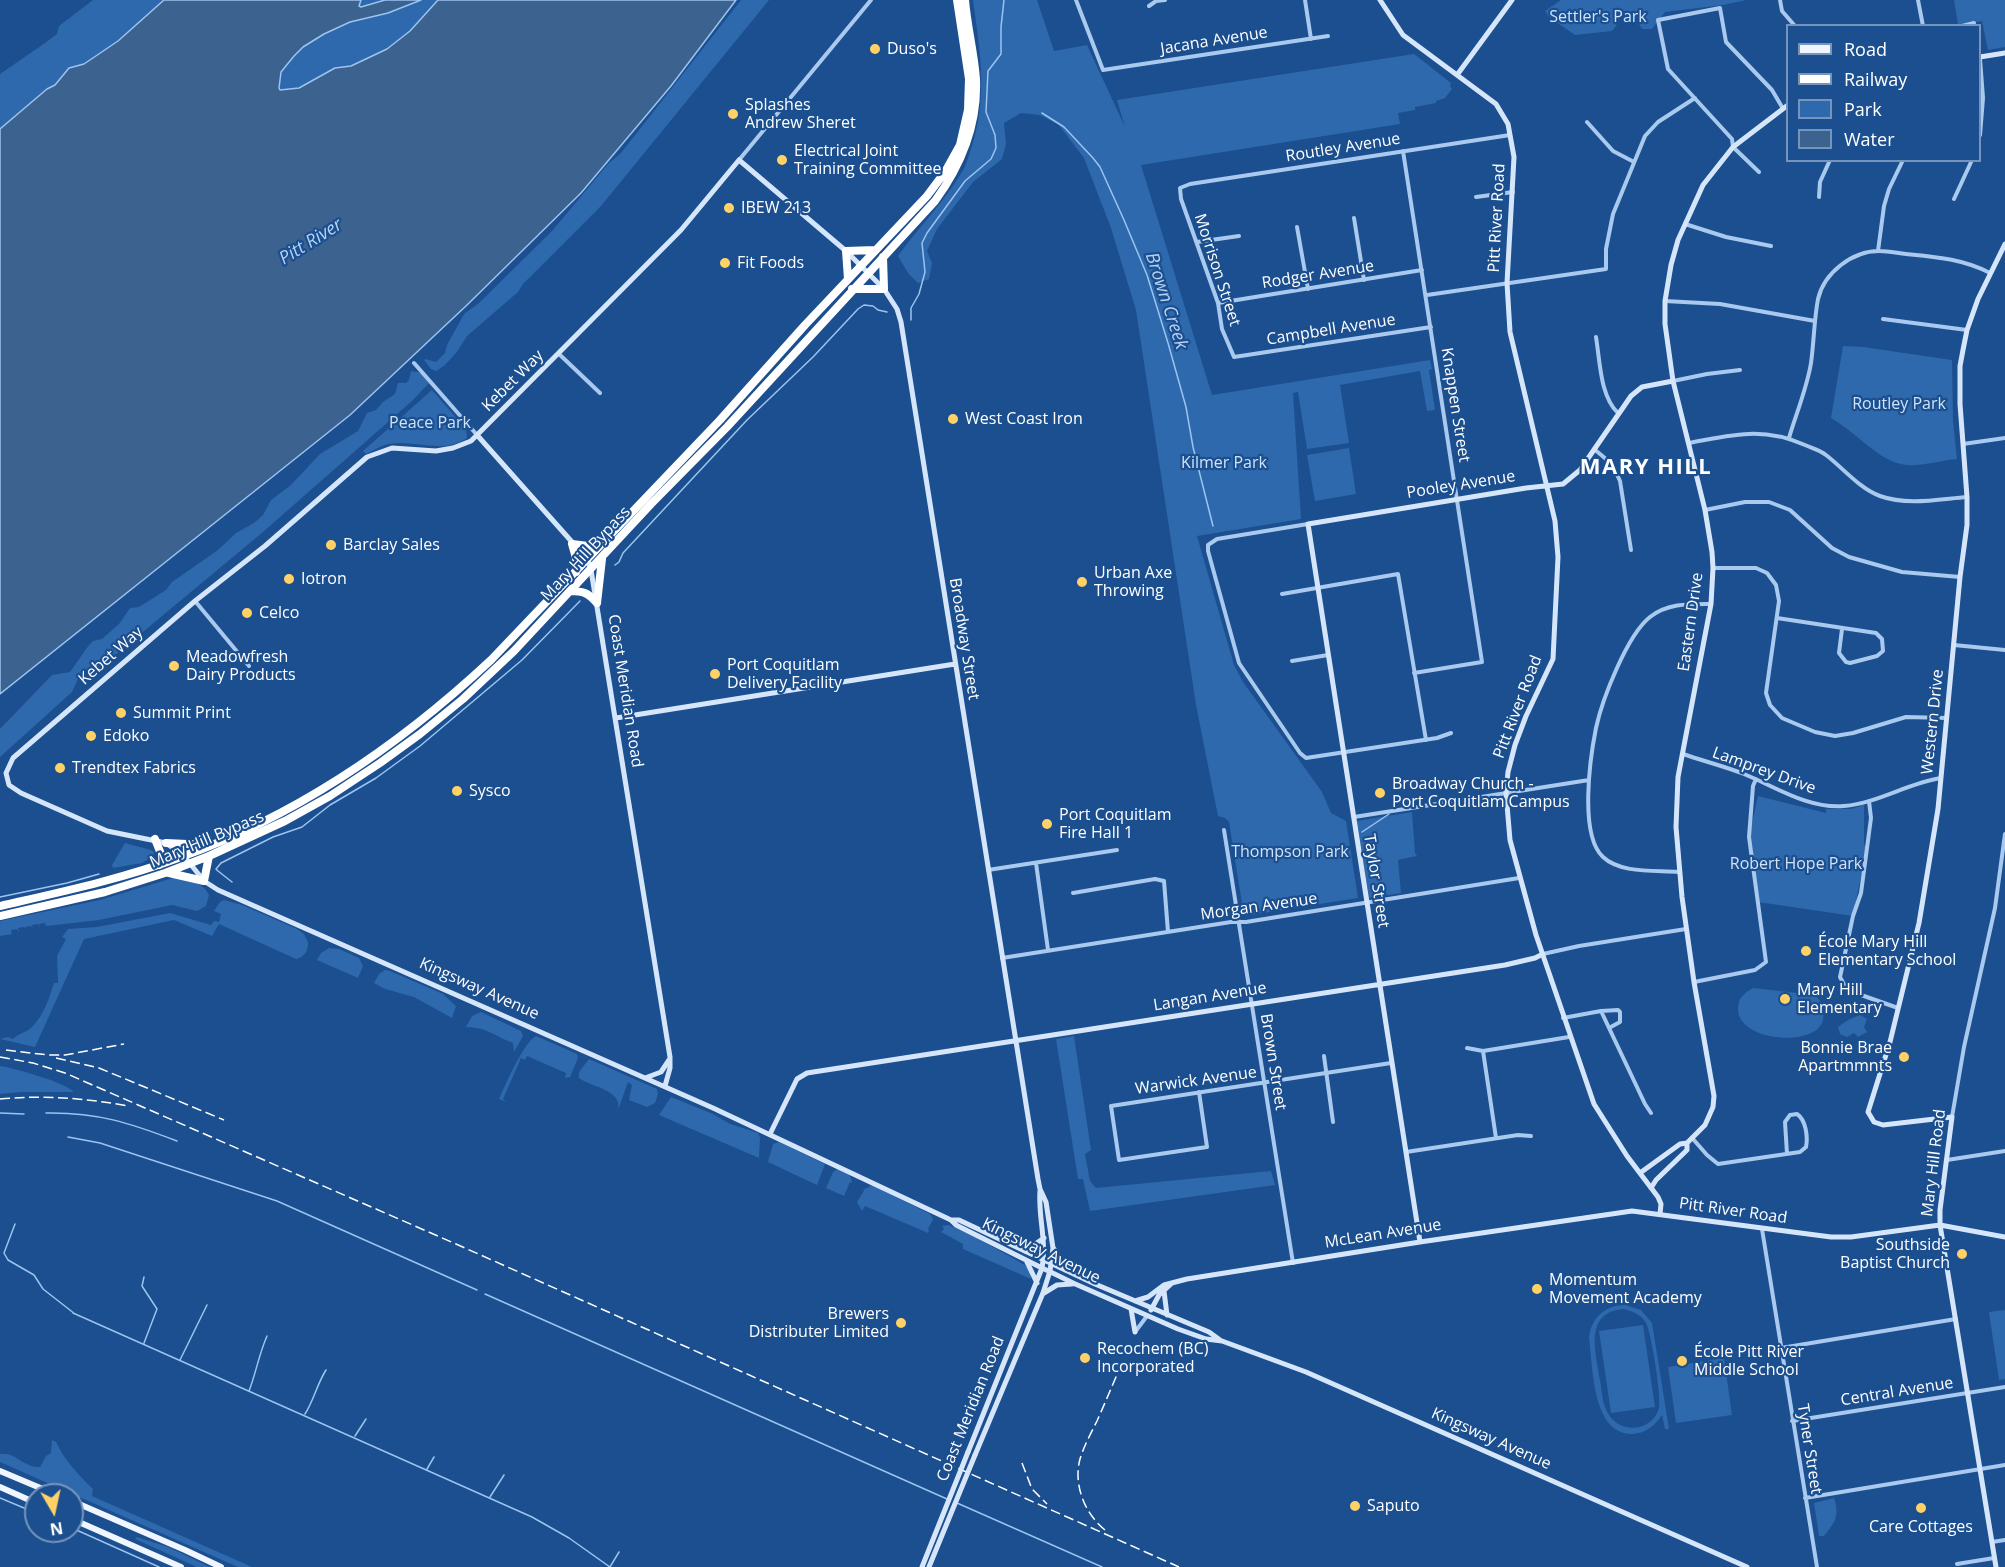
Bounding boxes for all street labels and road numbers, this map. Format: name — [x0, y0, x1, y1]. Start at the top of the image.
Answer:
street label: Jacana Avenue — [1159, 23, 1269, 59]
street label: Routley Avenue — [1284, 129, 1402, 167]
street label: Pitt River Road — [1485, 163, 1509, 273]
street label: Morrison Street — [1190, 211, 1244, 329]
street label: Rodger Avenue — [1261, 257, 1375, 293]
street label: Campbell Avenue — [1265, 310, 1397, 350]
street label: Kebet Way — [478, 346, 548, 416]
street label: Knappen Street — [1436, 346, 1474, 464]
street label: Pooley Avenue — [1405, 467, 1517, 503]
street label: Mary Hill Bypass — [537, 503, 635, 605]
street label: Eastern Drive — [1675, 571, 1707, 673]
street label: Broadway Street — [945, 577, 983, 701]
street label: Coast Meridian Road — [603, 613, 647, 769]
street label: Kebet Way — [75, 623, 147, 689]
street label: Pitt River Road — [1490, 653, 1546, 761]
street label: Western Drive — [1918, 668, 1948, 776]
street label: Lamprey Drive — [1710, 743, 1818, 799]
street label: Mary Hill Bypass — [147, 807, 267, 873]
street label: Taylor Street — [1359, 833, 1393, 929]
street label: Morgan Avenue — [1199, 889, 1319, 925]
street label: Kingsway Avenue — [416, 954, 542, 1024]
street label: Langan Avenue — [1152, 979, 1268, 1015]
street label: Brown Street — [1256, 1012, 1290, 1112]
street label: Warwick Avenue — [1134, 1063, 1258, 1099]
street label: Mary Hill Road — [1918, 1108, 1950, 1218]
street label: Pitt River Road — [1678, 1194, 1788, 1228]
street label: Kingsway Avenue — [979, 1214, 1103, 1288]
street label: McLean Avenue — [1323, 1215, 1443, 1253]
street label: Coast Meridian Road — [933, 1334, 1009, 1484]
street label: Central Avenue — [1839, 1374, 1955, 1410]
street label: Tyner Street — [1792, 1403, 1826, 1495]
street label: Kingsway Avenue — [1428, 1404, 1554, 1474]

